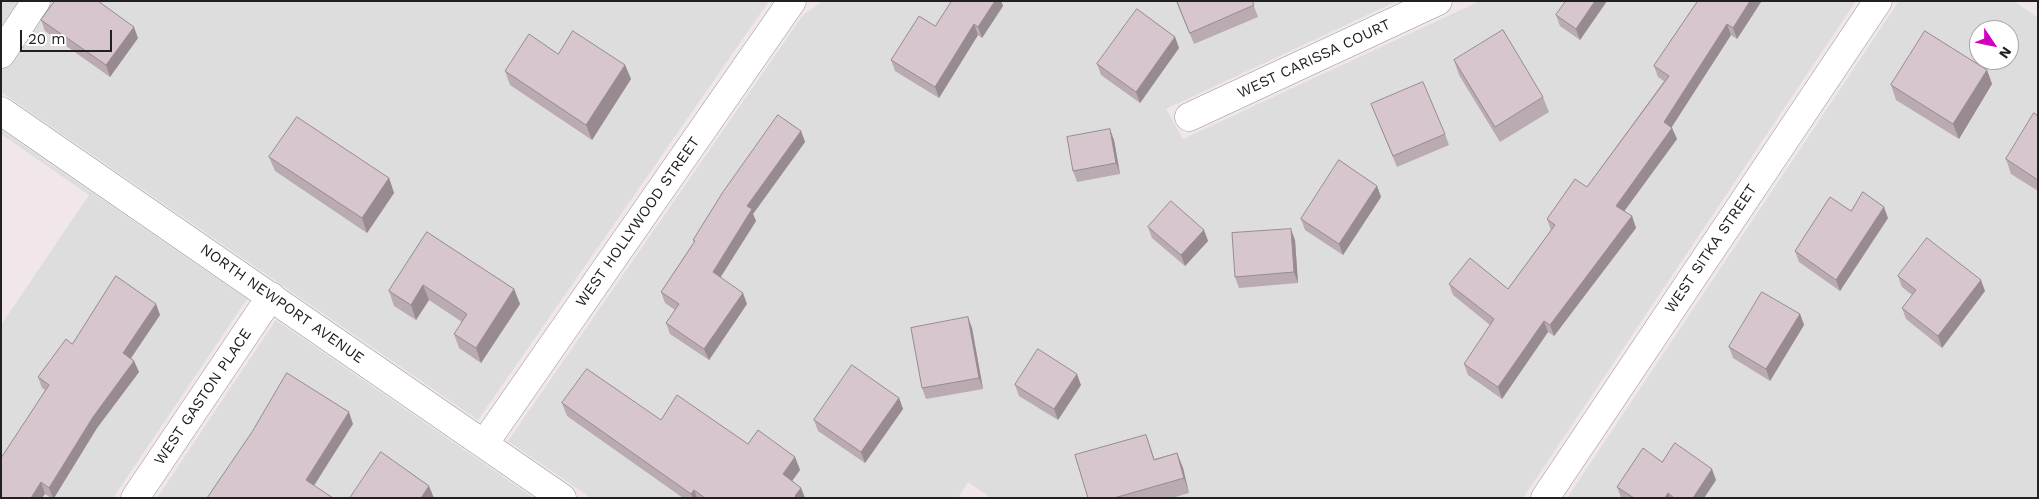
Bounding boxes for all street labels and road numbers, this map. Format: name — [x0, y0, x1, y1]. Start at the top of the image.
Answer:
street label: WEST CARISSA COURT — [1235, 16, 1393, 102]
street label: WEST HOLLYWOOD STREET — [572, 134, 704, 310]
street label: WEST SITKA STREET — [1661, 181, 1761, 317]
street label: NORTH NEWPORT AVENUE — [197, 240, 367, 368]
street label: WEST GASTON PLACE — [151, 325, 255, 469]

